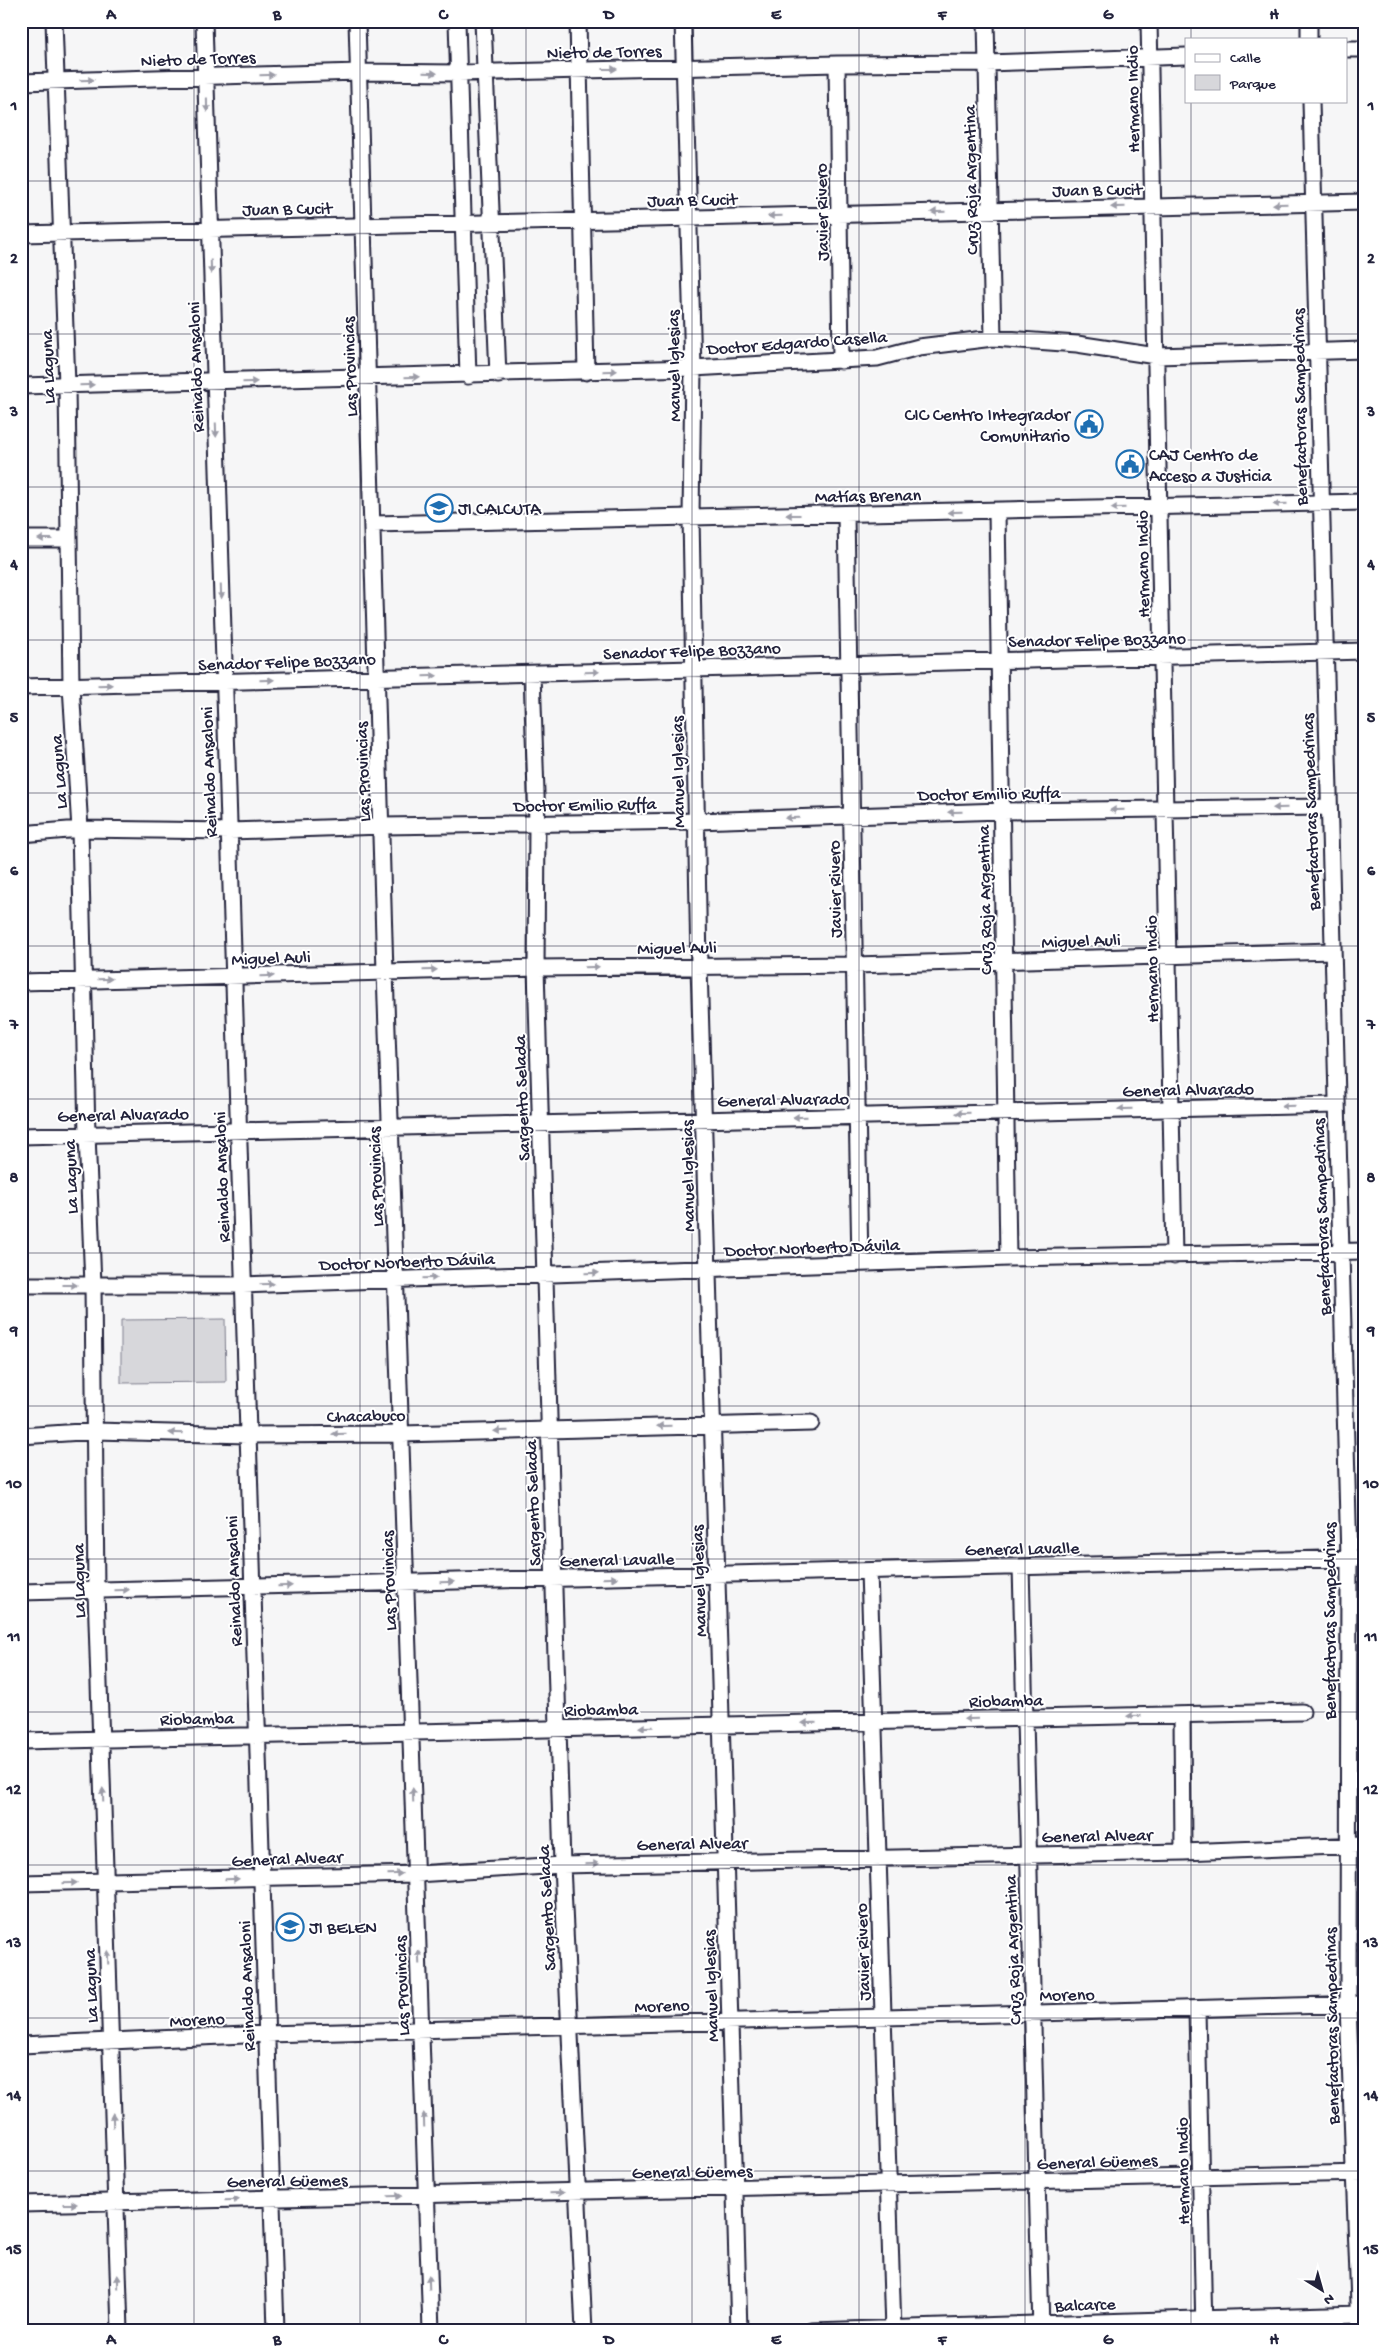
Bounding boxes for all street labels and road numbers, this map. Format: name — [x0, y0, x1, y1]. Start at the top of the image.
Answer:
street label: Nieto de Torres — [546, 42, 663, 65]
street label: Hermano Indio — [1123, 45, 1146, 153]
street label: Nieto de Torres — [140, 48, 257, 73]
street label: Cruz Roja Argentina — [961, 104, 984, 255]
street label: Javier Rivero — [812, 163, 835, 261]
street label: Juan B Cucit — [1052, 180, 1144, 203]
street label: Juan B Cucit — [647, 190, 739, 213]
street label: Juan B Cucit — [242, 199, 334, 222]
street label: Reinaldo Ansaloni — [185, 301, 210, 433]
street label: Benefactoras Sampedrinas — [1289, 307, 1314, 507]
street label: Manuel Iglesias — [664, 308, 687, 422]
street label: Las Provincias — [339, 315, 364, 417]
street label: La Laguna — [38, 328, 61, 405]
street label: Doctor Edgardo Casella — [705, 328, 889, 361]
street label: Matías Brenan — [815, 486, 922, 509]
street label: Hermano Indio — [1133, 510, 1156, 618]
street label: Senador Felipe Bozzano — [1008, 629, 1186, 654]
street label: Senador Felipe Bozzano — [603, 639, 781, 666]
street label: Senador Felipe Bozzano — [198, 650, 376, 677]
street label: Reinaldo Ansaloni — [198, 706, 223, 838]
street label: Benefactoras Sampedrinas — [1299, 712, 1326, 912]
street label: Manuel Iglesias — [668, 714, 691, 828]
street label: Las Provincias — [352, 720, 377, 822]
street label: La Laguna — [47, 733, 74, 810]
street label: Doctor Emilio Ruffa — [916, 784, 1062, 807]
street label: Doctor Emilio Ruffa — [512, 795, 658, 818]
street label: Cruz Roja Argentina — [975, 824, 998, 975]
street label: Javier Rivero — [825, 840, 848, 938]
street label: Hermano Indio — [1142, 915, 1165, 1023]
street label: Miguel Auli — [1041, 931, 1121, 954]
street label: Miguel Auli — [637, 938, 717, 961]
street label: Miguel Auli — [231, 948, 311, 971]
street label: Sargento Selada — [511, 1034, 536, 1161]
street label: General Alvarado — [1122, 1080, 1254, 1103]
street label: General Alvarado — [717, 1090, 849, 1113]
street label: General Alvarado — [57, 1105, 189, 1128]
street label: Reinaldo Ansaloni — [211, 1111, 236, 1243]
street label: Benefactoras Sampedrinas — [1310, 1117, 1337, 1317]
street label: Manuel Iglesias — [678, 1118, 701, 1232]
street label: Las Provincias — [365, 1125, 390, 1227]
street label: La Laguna — [61, 1138, 84, 1215]
street label: Doctor Norberto Dávila — [723, 1236, 901, 1263]
street label: Doctor Norberto Dávila — [318, 1250, 496, 1277]
street label: Chacabuco — [326, 1406, 406, 1429]
street label: Sargento Selada — [522, 1439, 547, 1566]
street label: Reinaldo Ansaloni — [223, 1515, 248, 1647]
street label: Benefactoras Sampedrinas — [1321, 1521, 1342, 1721]
street label: Manuel Iglesias — [688, 1523, 713, 1637]
street label: Las Provincias — [378, 1529, 403, 1631]
street label: General Lavalle — [964, 1539, 1080, 1562]
street label: La Laguna — [69, 1542, 92, 1618]
street label: General Lavalle — [559, 1550, 675, 1573]
street label: Riobamba — [969, 1691, 1044, 1714]
street label: Riobamba — [564, 1700, 639, 1723]
street label: Riobamba — [160, 1709, 235, 1732]
street label: General Alvear — [1041, 1826, 1154, 1849]
street label: General Alvear — [636, 1834, 749, 1857]
street label: Sargento Selada — [535, 1843, 562, 1971]
street label: General Alvear — [231, 1848, 345, 1873]
street label: Cruz Roja Argentina — [1001, 1874, 1028, 2025]
street label: Javier Rivero — [852, 1903, 877, 2001]
street label: Reinaldo Ansaloni — [236, 1920, 261, 2052]
street label: Benefactoras Sampedrinas — [1321, 1926, 1346, 2126]
street label: Manuel Iglesias — [700, 1928, 725, 2042]
street label: Las Provincias — [391, 1934, 416, 2036]
street label: La Laguna — [81, 1947, 104, 2024]
street label: Moreno — [1039, 1986, 1095, 2007]
street label: Moreno — [634, 1996, 690, 2019]
street label: Moreno — [169, 2010, 225, 2033]
street label: Hermano Indio — [1173, 2117, 1196, 2225]
street label: General Güemes — [1036, 2151, 1159, 2176]
street label: General Güemes — [631, 2162, 754, 2185]
street label: General Güemes — [226, 2171, 349, 2194]
street label: Balcarce — [1053, 2295, 1117, 2318]

